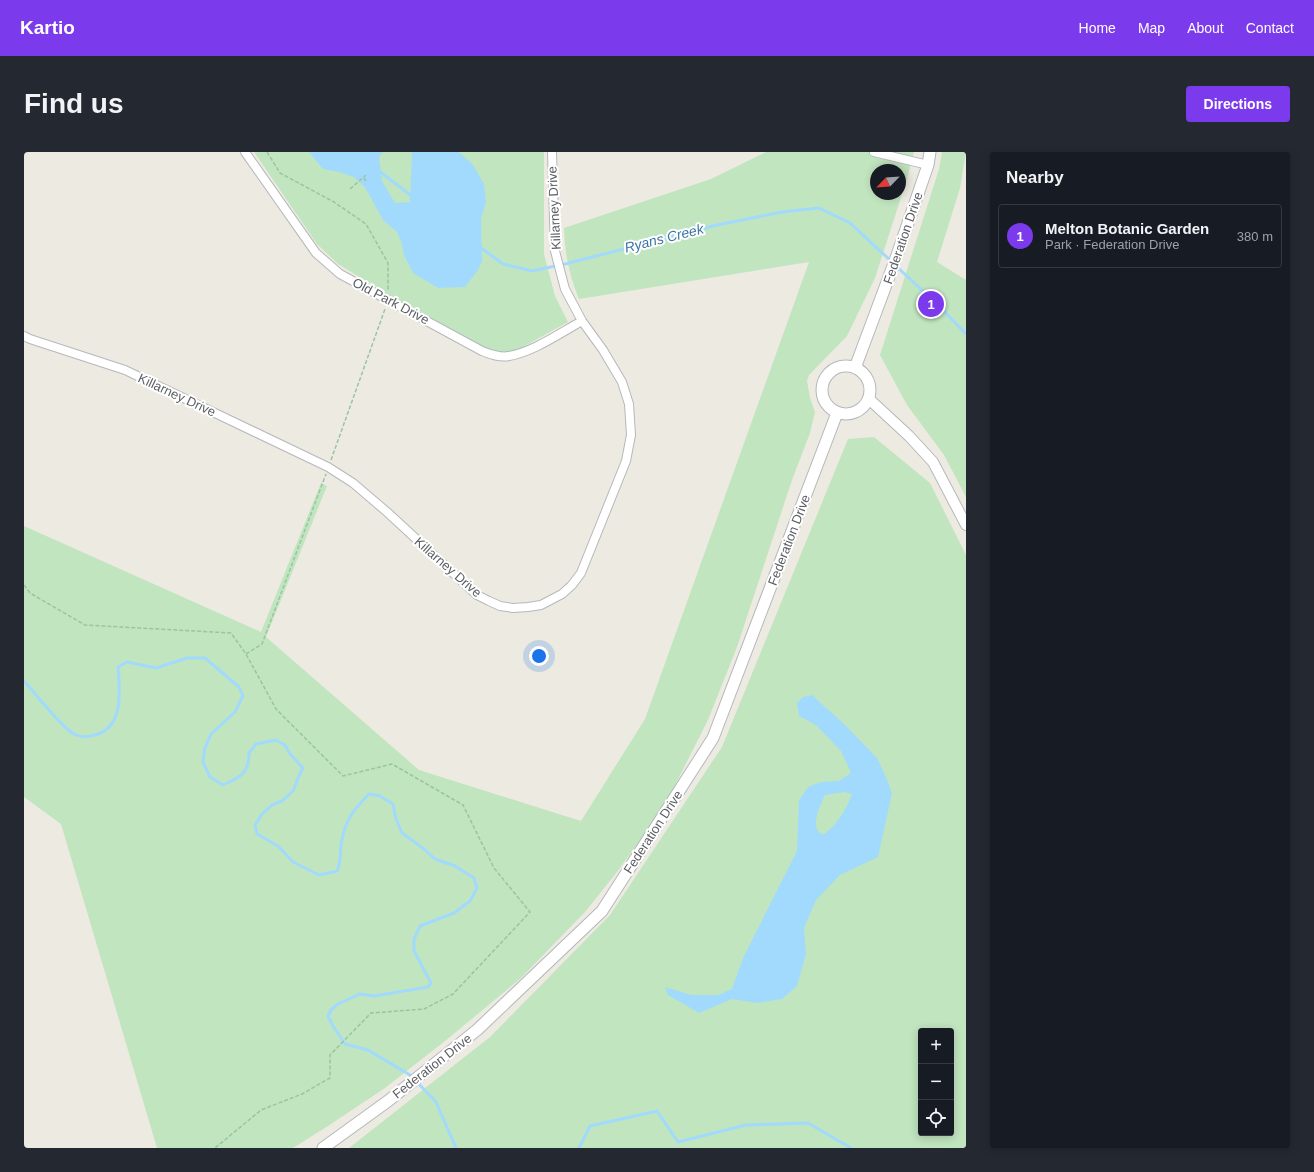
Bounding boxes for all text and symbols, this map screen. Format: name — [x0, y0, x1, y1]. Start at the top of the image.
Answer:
text: Kartio — [20, 17, 75, 38]
text: Home — [1079, 20, 1116, 36]
text: Map — [1138, 20, 1165, 36]
text: About — [1187, 20, 1224, 36]
text: Contact — [1246, 20, 1294, 36]
button: Directions — [1186, 86, 1290, 122]
text: Find us — [24, 88, 124, 119]
north arrow — [870, 164, 906, 200]
street label: Killarney Drive — [544, 166, 564, 250]
text: Nearby — [1006, 168, 1064, 187]
street label: Federation Drive — [880, 190, 926, 286]
water label: Ryans Creek — [623, 220, 706, 256]
text: Melton Botanic Garden — [1045, 220, 1209, 237]
text: 1 — [1016, 229, 1024, 244]
text: 380 m — [1237, 229, 1273, 244]
text: Park · Federation Drive — [1045, 237, 1179, 252]
street label: Old Park Drive — [350, 275, 432, 327]
pin: 1 — [918, 289, 944, 319]
street label: Killarney Drive — [136, 370, 218, 420]
street label: Federation Drive — [765, 492, 813, 588]
street label: Killarney Drive — [411, 534, 485, 600]
your location — [529, 646, 549, 666]
street label: Federation Drive — [621, 788, 685, 876]
map controls — [918, 1028, 954, 1136]
button: + — [918, 1028, 954, 1064]
street label: Federation Drive — [390, 1031, 474, 1101]
button: − — [918, 1064, 954, 1100]
button: locate — [918, 1100, 954, 1136]

